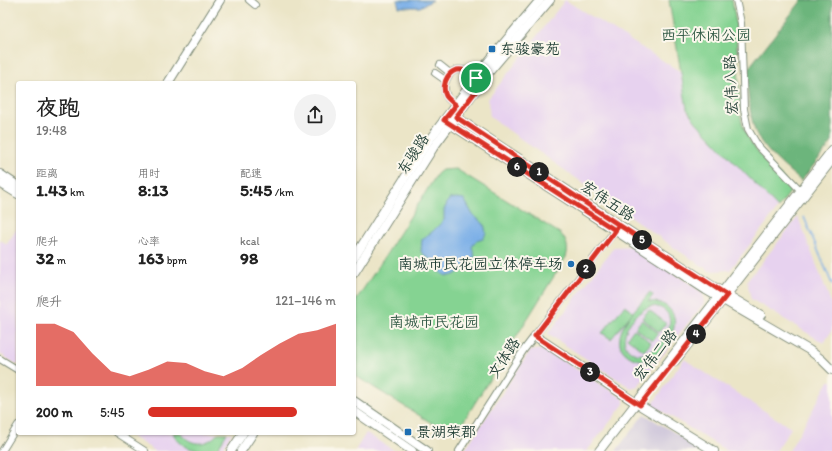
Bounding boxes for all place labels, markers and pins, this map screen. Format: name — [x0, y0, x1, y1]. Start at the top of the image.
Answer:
place label: 东骏豪苑 — [500, 40, 560, 58]
marker: 东骏豪苑 — [487, 44, 497, 54]
pin — [459, 61, 493, 95]
pin: 6 — [507, 157, 527, 177]
pin: 1 — [529, 162, 549, 182]
pin: 5 — [632, 230, 652, 250]
place label: 南城市民花园立体停车场 — [398, 255, 563, 273]
marker: 南城市民花园立体停车场 — [566, 259, 576, 269]
pin: 2 — [576, 259, 596, 279]
pin: 4 — [686, 324, 706, 344]
pin: 3 — [580, 362, 600, 382]
place label: 景湖荣郡 — [416, 423, 476, 441]
marker: 景湖荣郡 — [403, 427, 413, 437]

